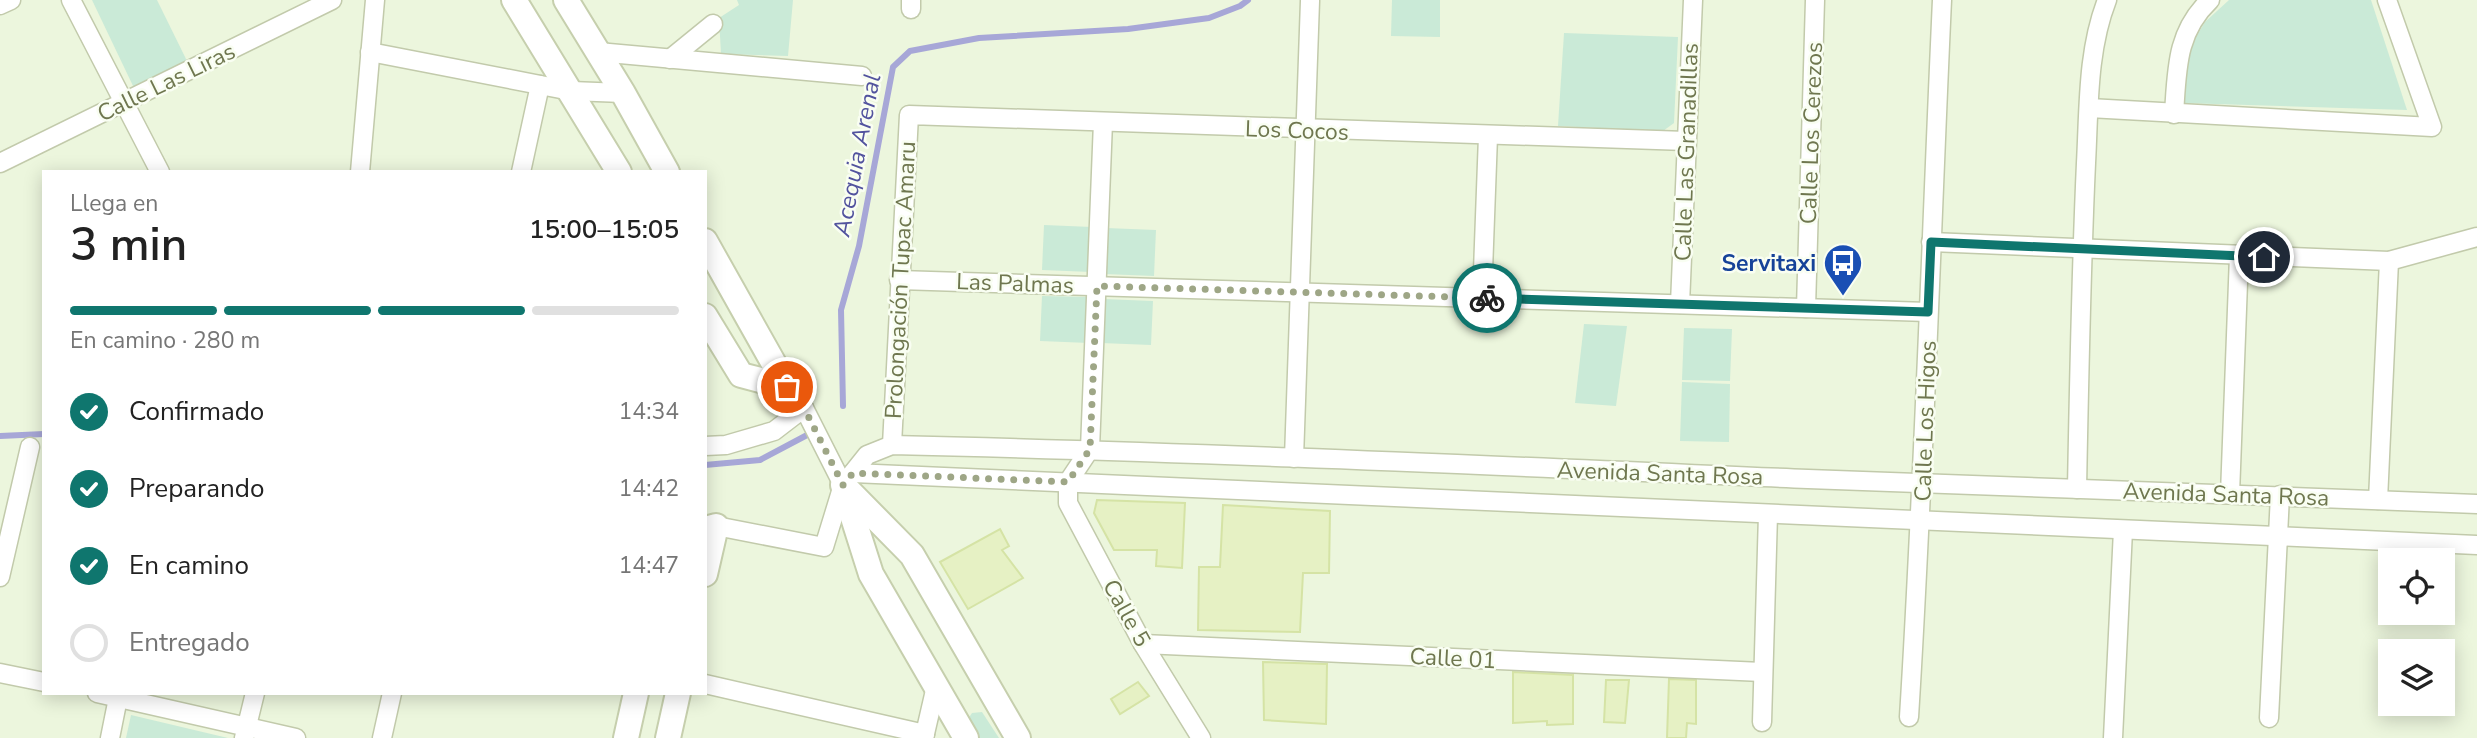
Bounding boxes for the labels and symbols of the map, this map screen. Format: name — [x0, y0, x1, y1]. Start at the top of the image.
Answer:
street label: Calle Las Liras — [92, 36, 240, 129]
street label: Calle Los Cerezos — [1793, 41, 1830, 225]
street label: Calle Las Granadillas — [1667, 42, 1706, 262]
water label: Acequia Arenal — [825, 71, 888, 240]
street label: Los Cocos — [1245, 113, 1349, 148]
street label: Prolongación Tupac Amaru — [878, 140, 923, 420]
pin — [2234, 227, 2294, 287]
bus stop icon: Servitaxi — [1822, 242, 1864, 297]
place label: Servitaxi — [1721, 248, 1816, 279]
courier — [1452, 263, 1522, 333]
street label: Las Palmas — [956, 266, 1074, 301]
street label: Calle Los Higos — [1907, 340, 1944, 502]
pin — [757, 357, 817, 417]
street label: Avenida Santa Rosa — [1556, 454, 1764, 493]
street label: Avenida Santa Rosa — [2122, 475, 2330, 514]
street label: Calle 5 — [1095, 574, 1158, 653]
street label: Calle 01 — [1409, 641, 1497, 676]

